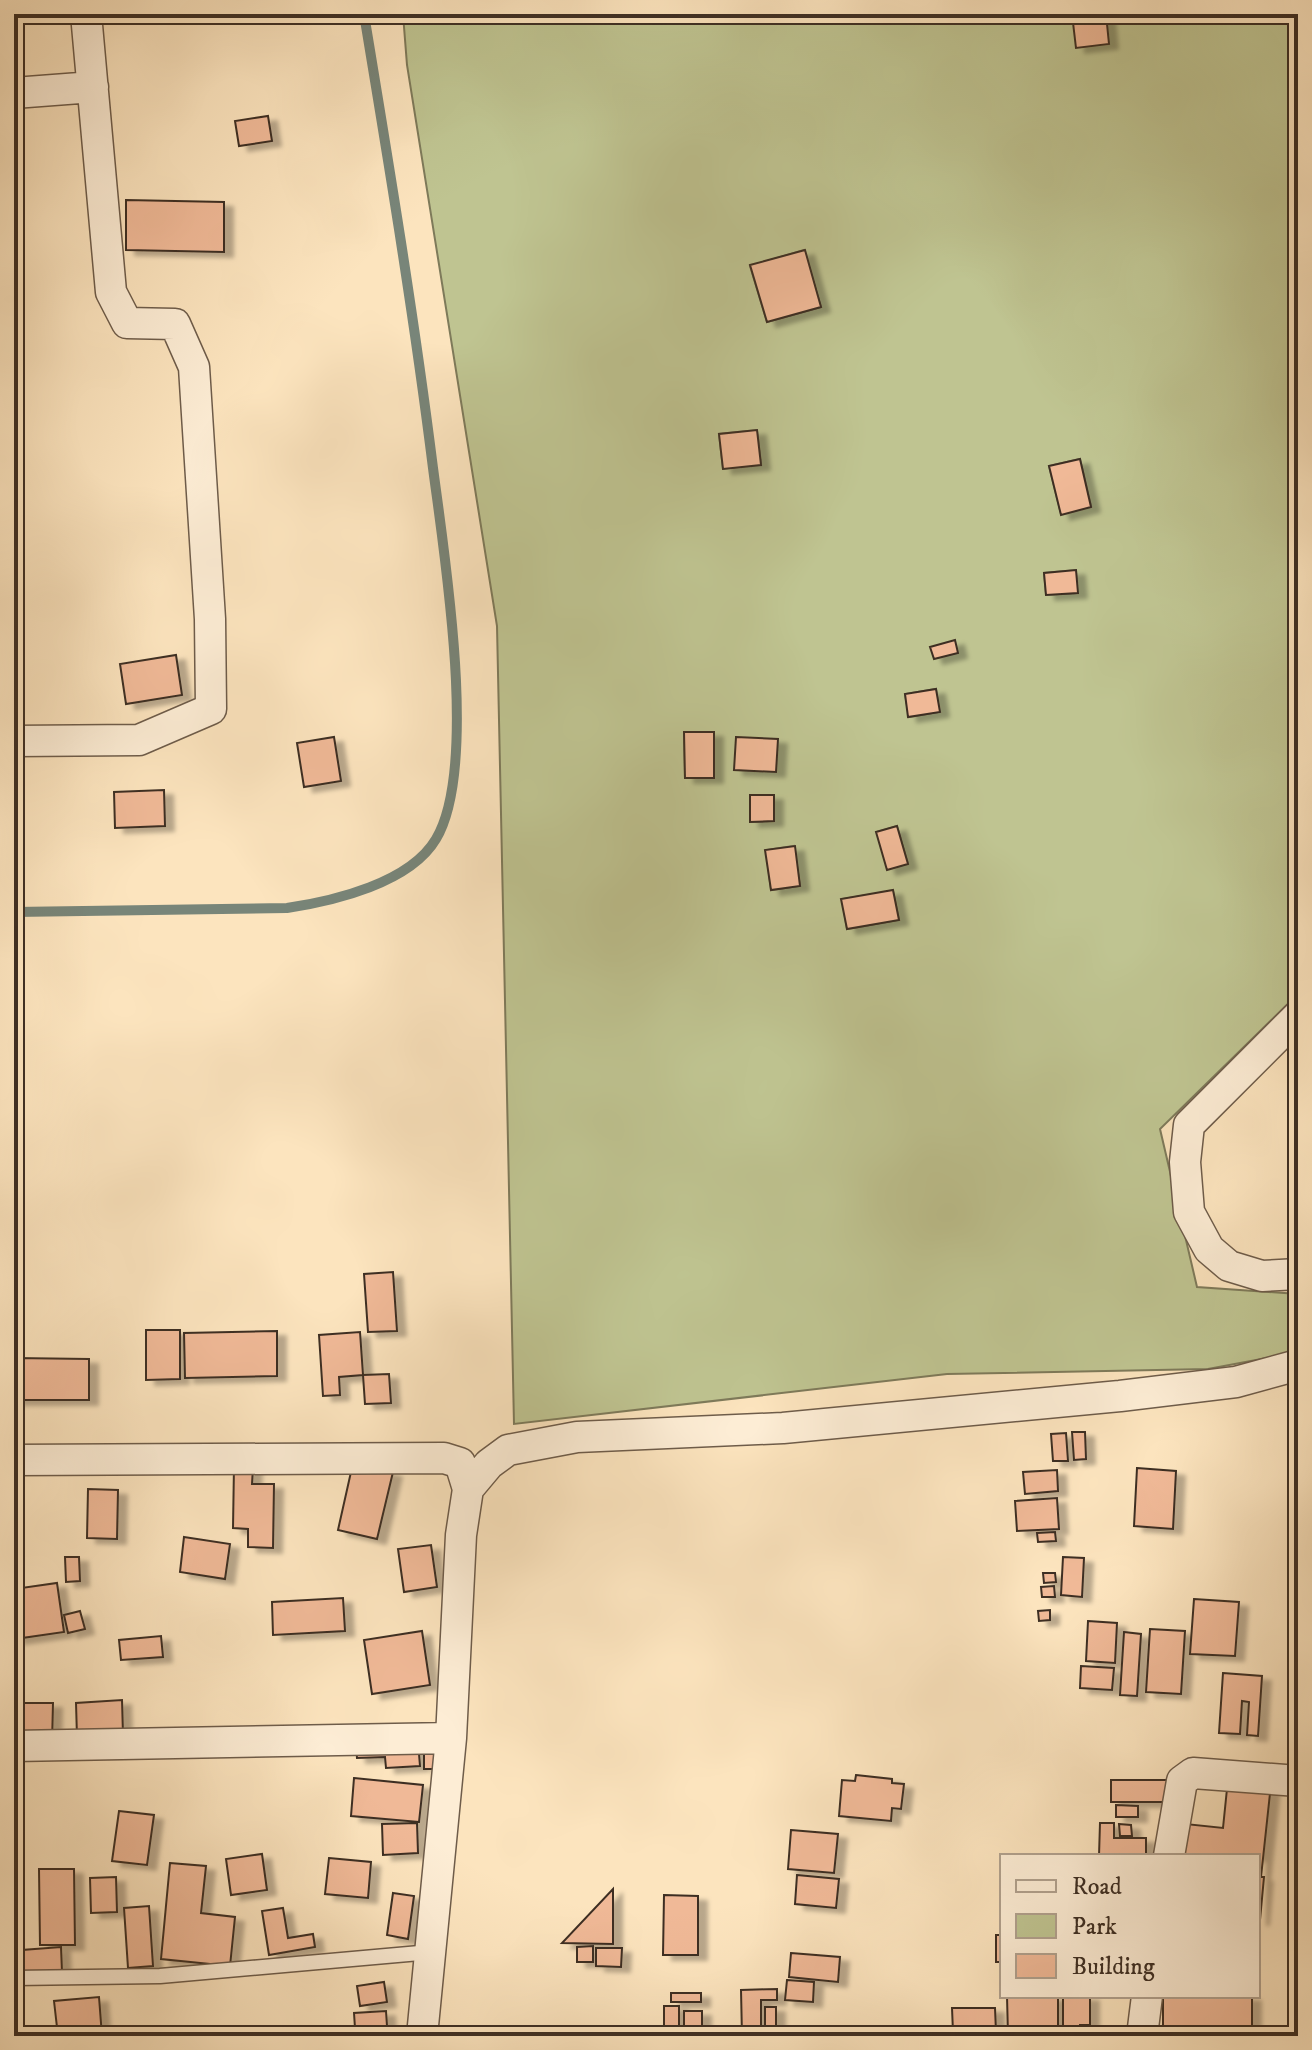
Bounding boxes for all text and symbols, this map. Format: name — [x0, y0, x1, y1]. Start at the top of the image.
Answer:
legend — [1000, 1854, 1260, 1998]
text: Road — [1072, 1872, 1122, 1902]
text: Park — [1072, 1912, 1117, 1942]
text: Building — [1072, 1952, 1155, 1982]

